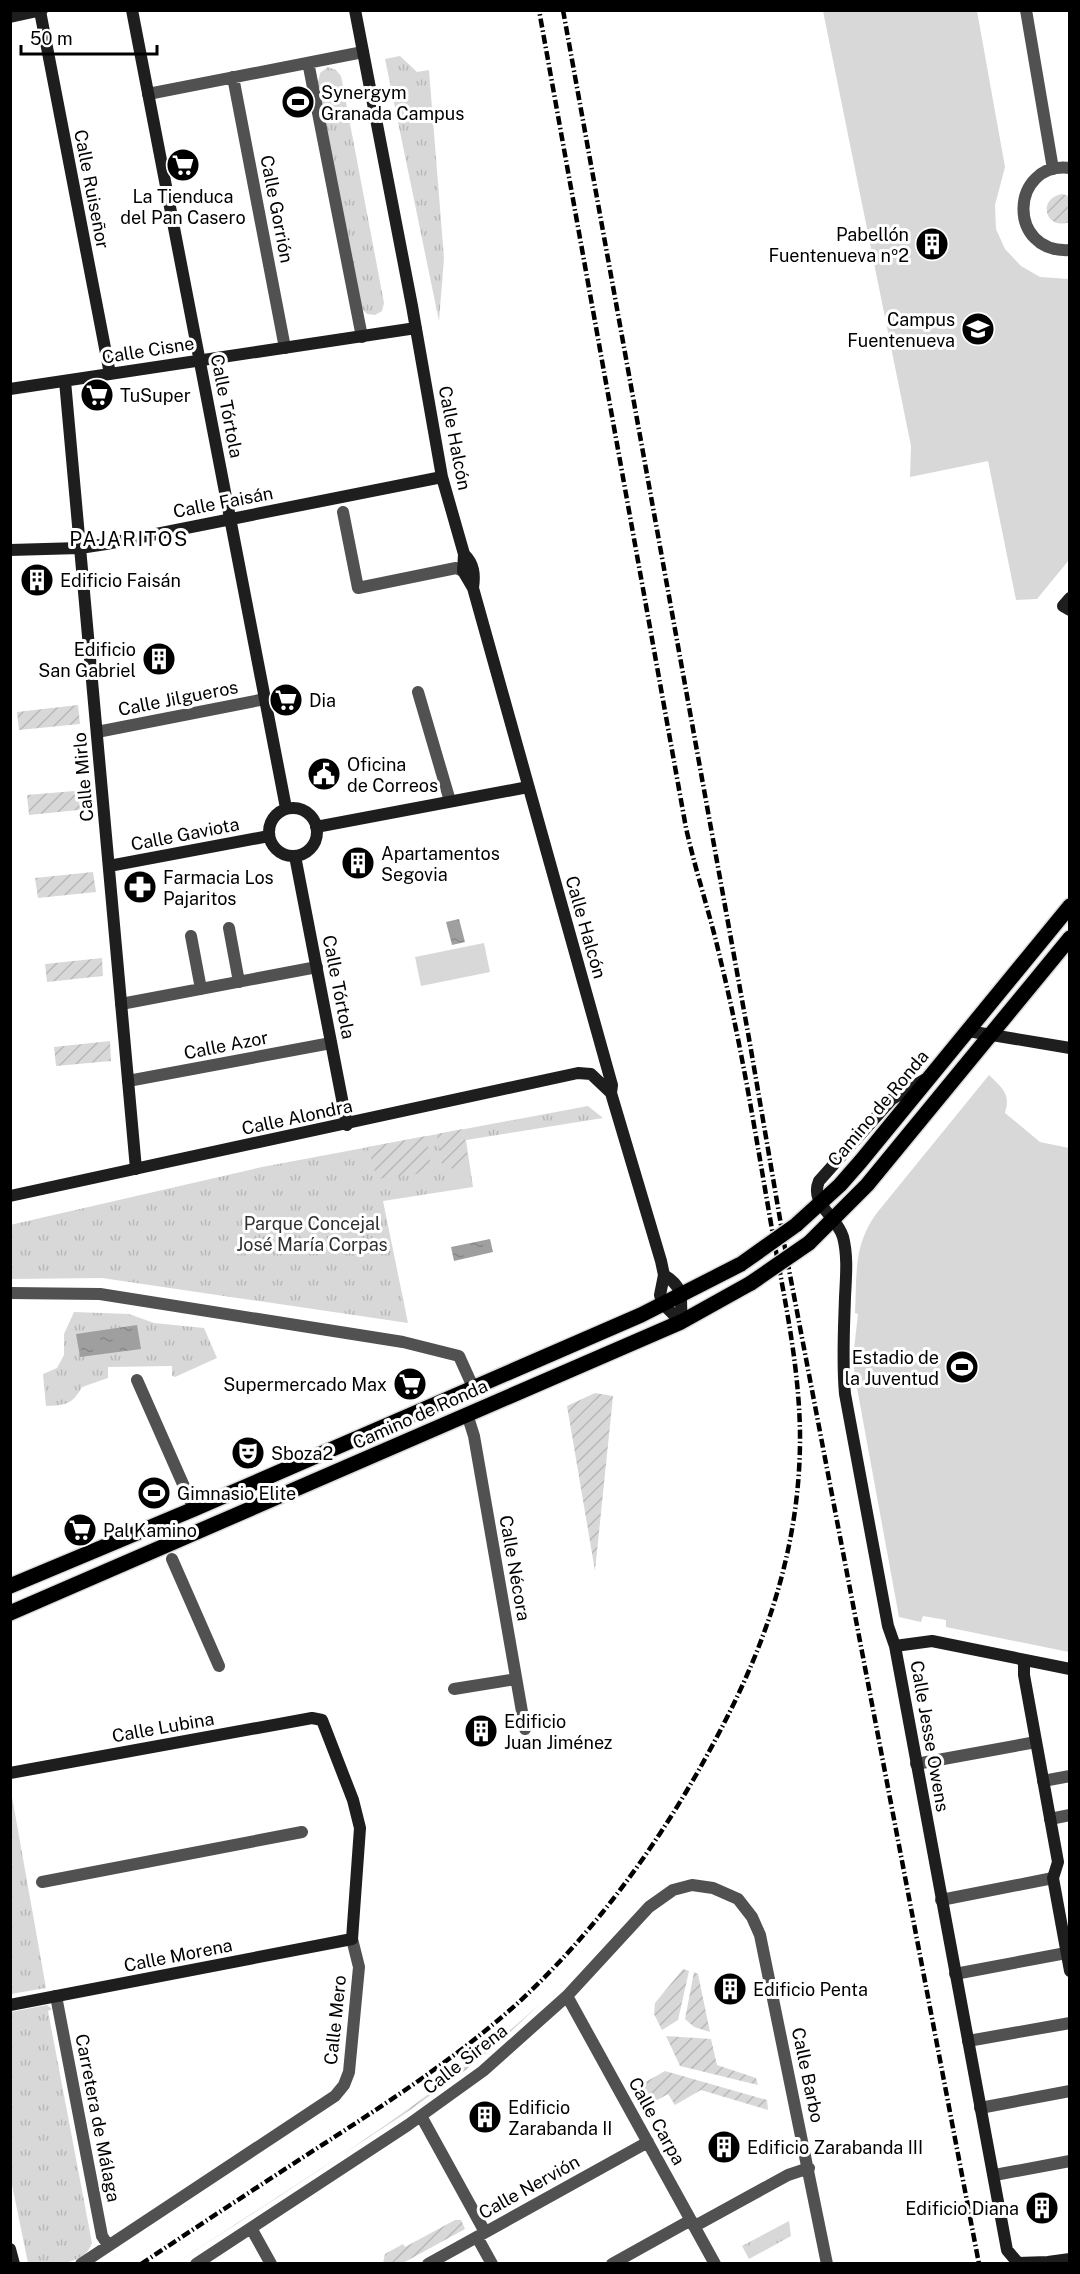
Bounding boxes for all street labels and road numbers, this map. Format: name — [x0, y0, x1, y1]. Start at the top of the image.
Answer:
street label: Calle Ruiseñor — [70, 128, 114, 250]
street label: Calle Gorrión — [256, 153, 298, 265]
street label: Calle Cisne — [100, 332, 196, 368]
street label: Calle Tórtola — [207, 352, 247, 460]
street label: Calle Halcón — [435, 384, 475, 492]
street label: Calle Faisán — [171, 482, 275, 522]
street label: Calle Jilgueros — [116, 676, 240, 720]
street label: Calle Mirlo — [69, 731, 97, 823]
street label: Calle Gaviota — [129, 813, 241, 855]
street label: Calle Halcón — [561, 873, 611, 981]
street label: Calle Tórtola — [319, 933, 359, 1041]
street label: Calle Azor — [182, 1027, 270, 1063]
street label: Camino de Ronda — [823, 1046, 933, 1170]
street label: Calle Alondra — [240, 1095, 354, 1139]
street label: Camino de Ronda — [349, 1375, 491, 1453]
street label: Calle Nécora — [495, 1513, 535, 1623]
street label: Calle Jesse Owens — [906, 1659, 954, 1813]
street label: Calle Lubina — [110, 1708, 216, 1746]
street label: Calle Morena — [122, 1934, 234, 1976]
street label: Calle Mero — [320, 1974, 350, 2066]
street label: Calle Sirena — [419, 2020, 511, 2098]
street label: Calle Barbo — [788, 2025, 828, 2125]
street label: Carretera de Málaga — [71, 2032, 125, 2204]
street label: Calle Carpa — [624, 2074, 690, 2168]
street label: Calle Nervión — [475, 2151, 583, 2223]

